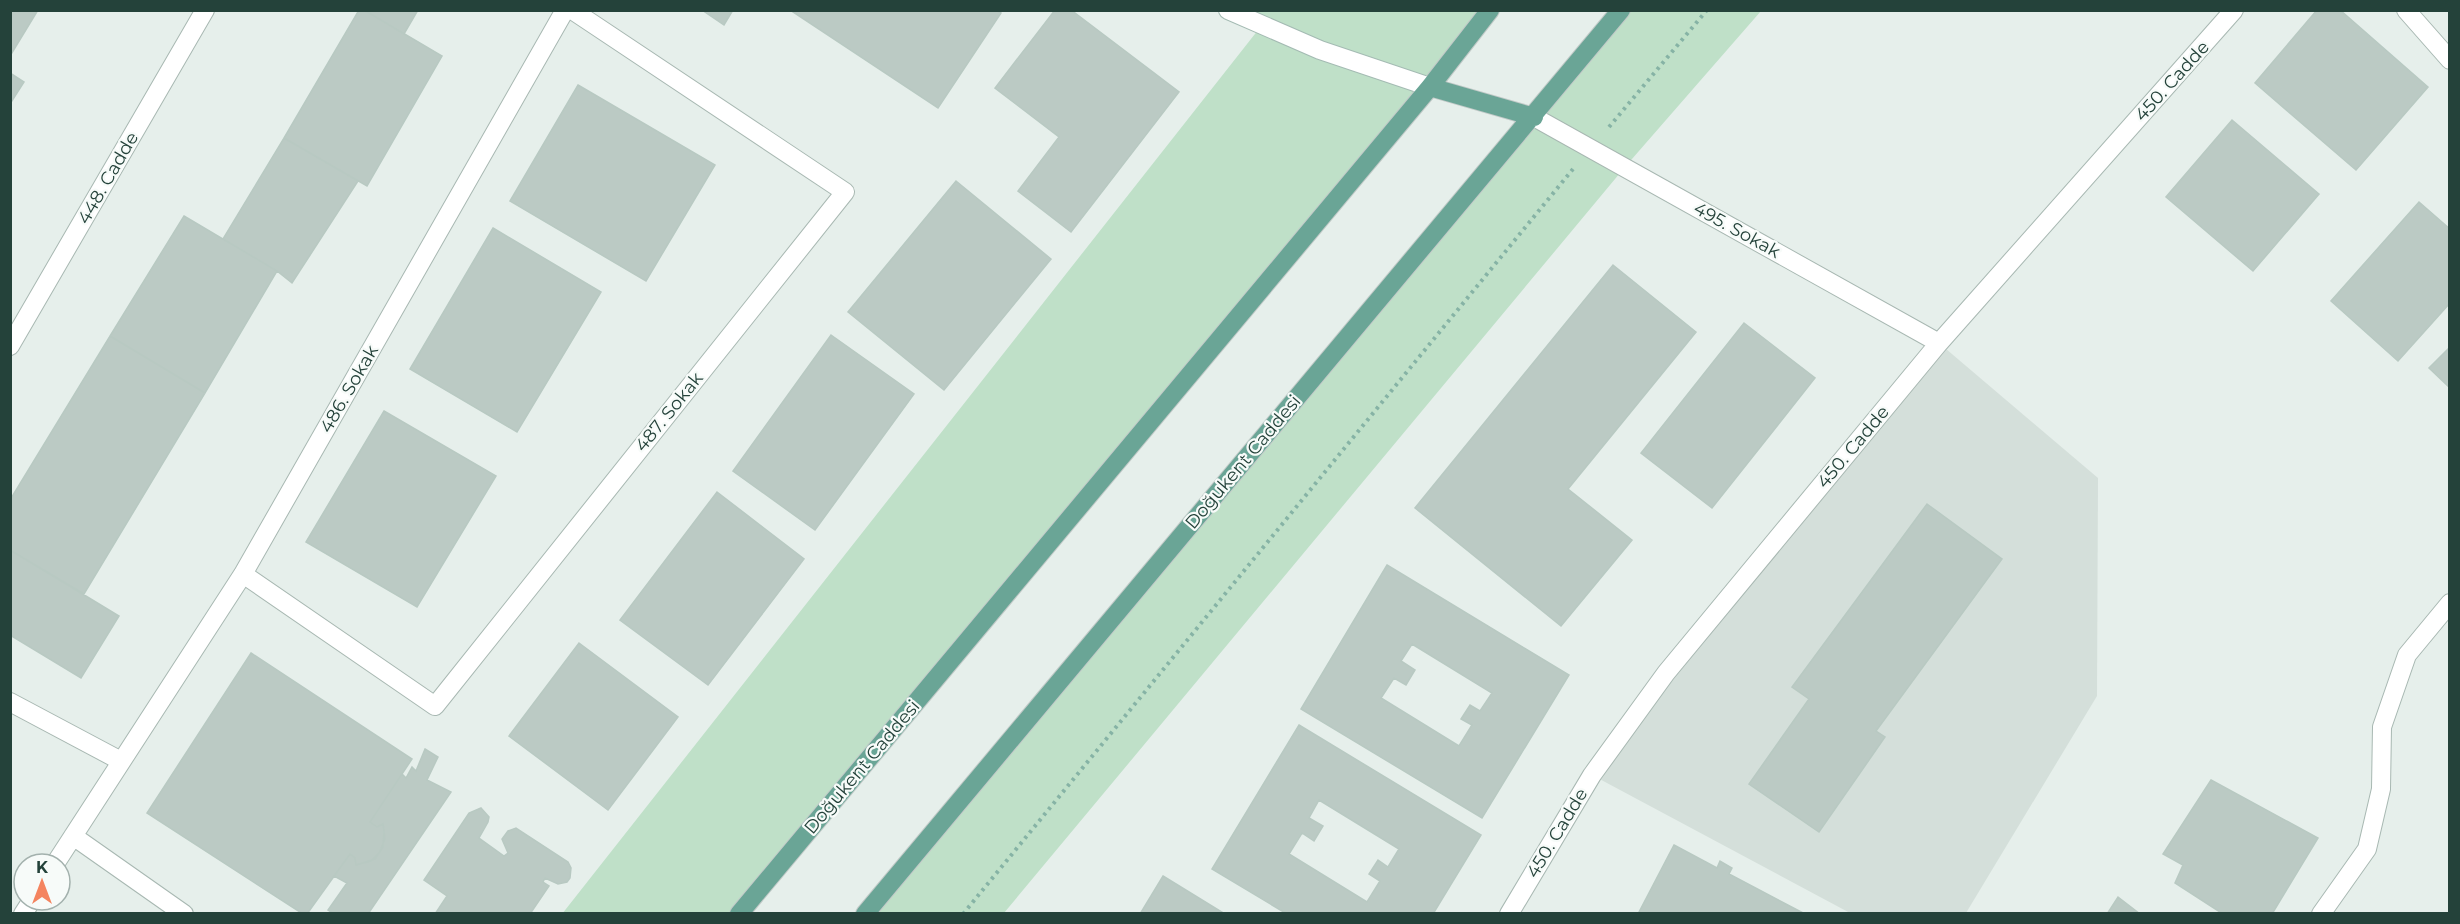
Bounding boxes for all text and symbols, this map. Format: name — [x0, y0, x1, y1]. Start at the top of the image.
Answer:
street label: 450. Cadde — [2130, 36, 2214, 126]
street label: 448. Cadde — [73, 128, 143, 228]
street label: 495. Sokak — [1690, 197, 1784, 263]
street label: 486. Sokak — [315, 341, 383, 437]
street label: 487. Sokak — [630, 368, 708, 456]
street label: Doğukent Caddesi — [1181, 391, 1305, 533]
street label: 450. Cadde — [1812, 401, 1894, 493]
street label: Doğukent Caddesi — [800, 696, 924, 838]
street label: 450. Cadde — [1522, 784, 1592, 882]
north arrow — [12, 852, 72, 912]
text: K — [36, 858, 49, 877]

